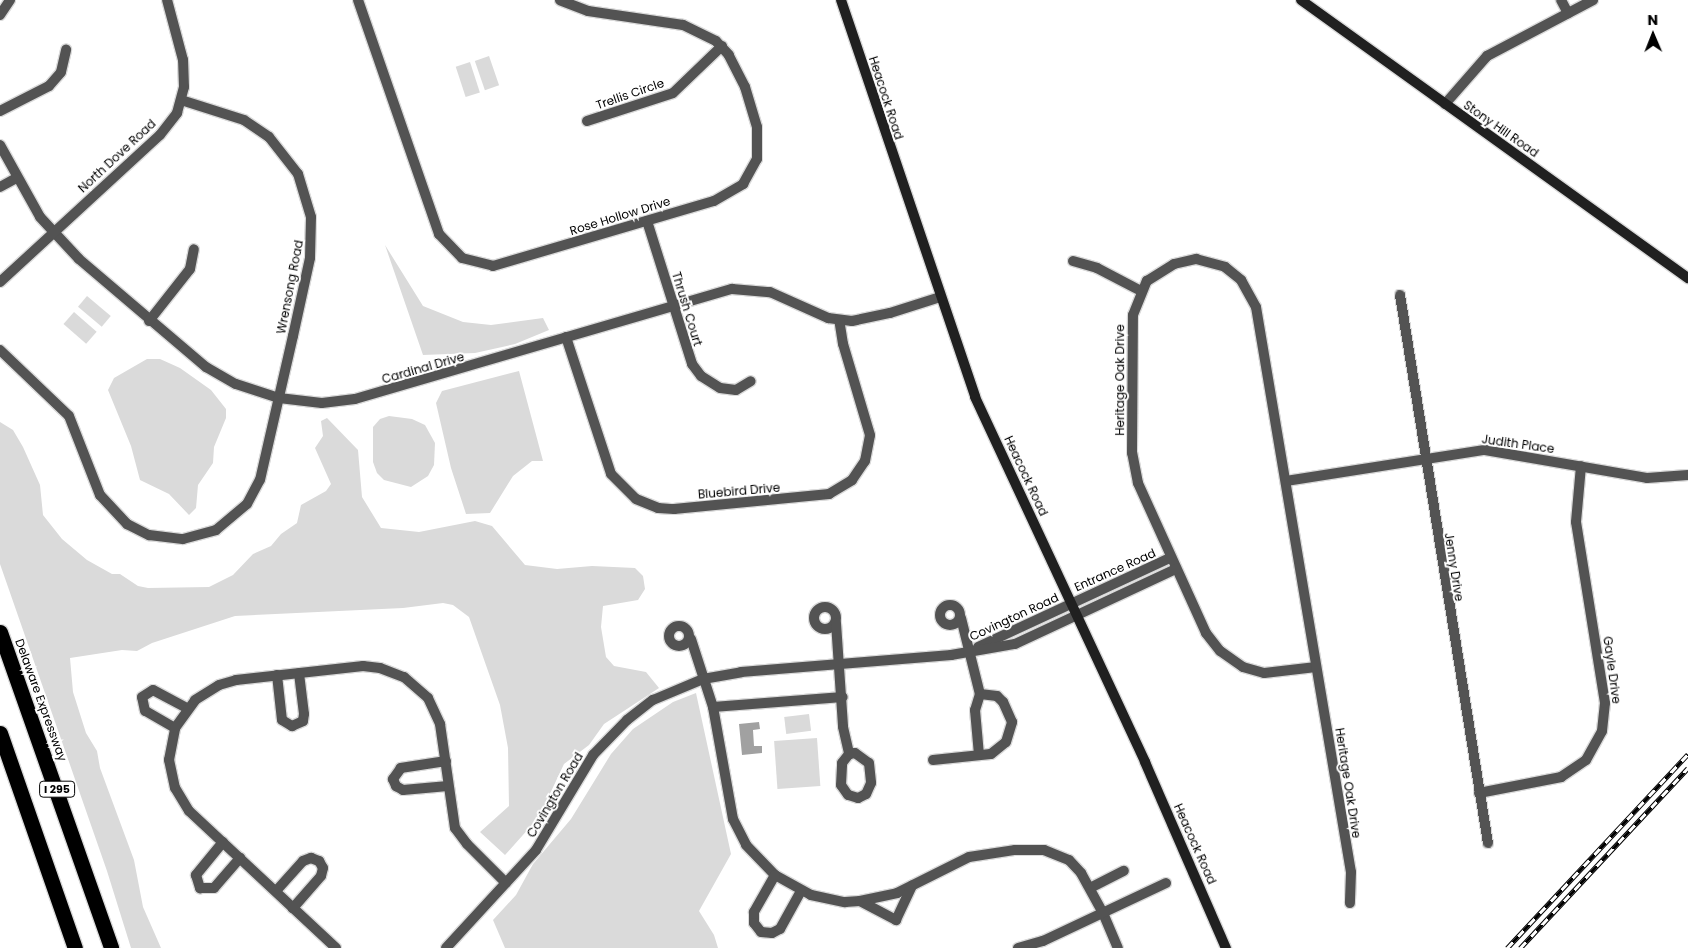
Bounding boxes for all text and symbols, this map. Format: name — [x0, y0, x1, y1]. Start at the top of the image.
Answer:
north arrow — [1628, 10, 1678, 60]
text: N — [1647, 10, 1658, 30]
street label: Heacock Road — [866, 55, 906, 141]
street label: Trellis Circle — [594, 76, 666, 112]
street label: Stony Hill Road — [1461, 98, 1541, 160]
street label: North Dove Road — [75, 116, 159, 196]
street label: Rose Hollow Drive — [568, 194, 672, 238]
street label: Wrensong Road — [274, 239, 306, 335]
street label: Thrush Court — [669, 270, 705, 348]
street label: Heritage Oak Drive — [1113, 324, 1127, 436]
street label: Cardinal Drive — [380, 349, 466, 387]
street label: Judith Place — [1481, 432, 1555, 456]
street label: Heacock Road — [1001, 434, 1051, 518]
street label: Bluebird Drive — [697, 480, 781, 502]
street label: Jenny Drive — [1441, 532, 1467, 602]
street label: Entrance Road — [1072, 546, 1158, 594]
street label: Covington Road — [967, 590, 1061, 644]
street label: Gayle Drive — [1600, 635, 1624, 705]
street label: Delaware Expressway — [12, 637, 70, 763]
street label: Heritage Oak Drive — [1332, 727, 1364, 839]
street label: Covington Road — [524, 750, 586, 840]
road number: I 295 — [38, 781, 76, 798]
street label: Heacock Road — [1171, 801, 1219, 887]

